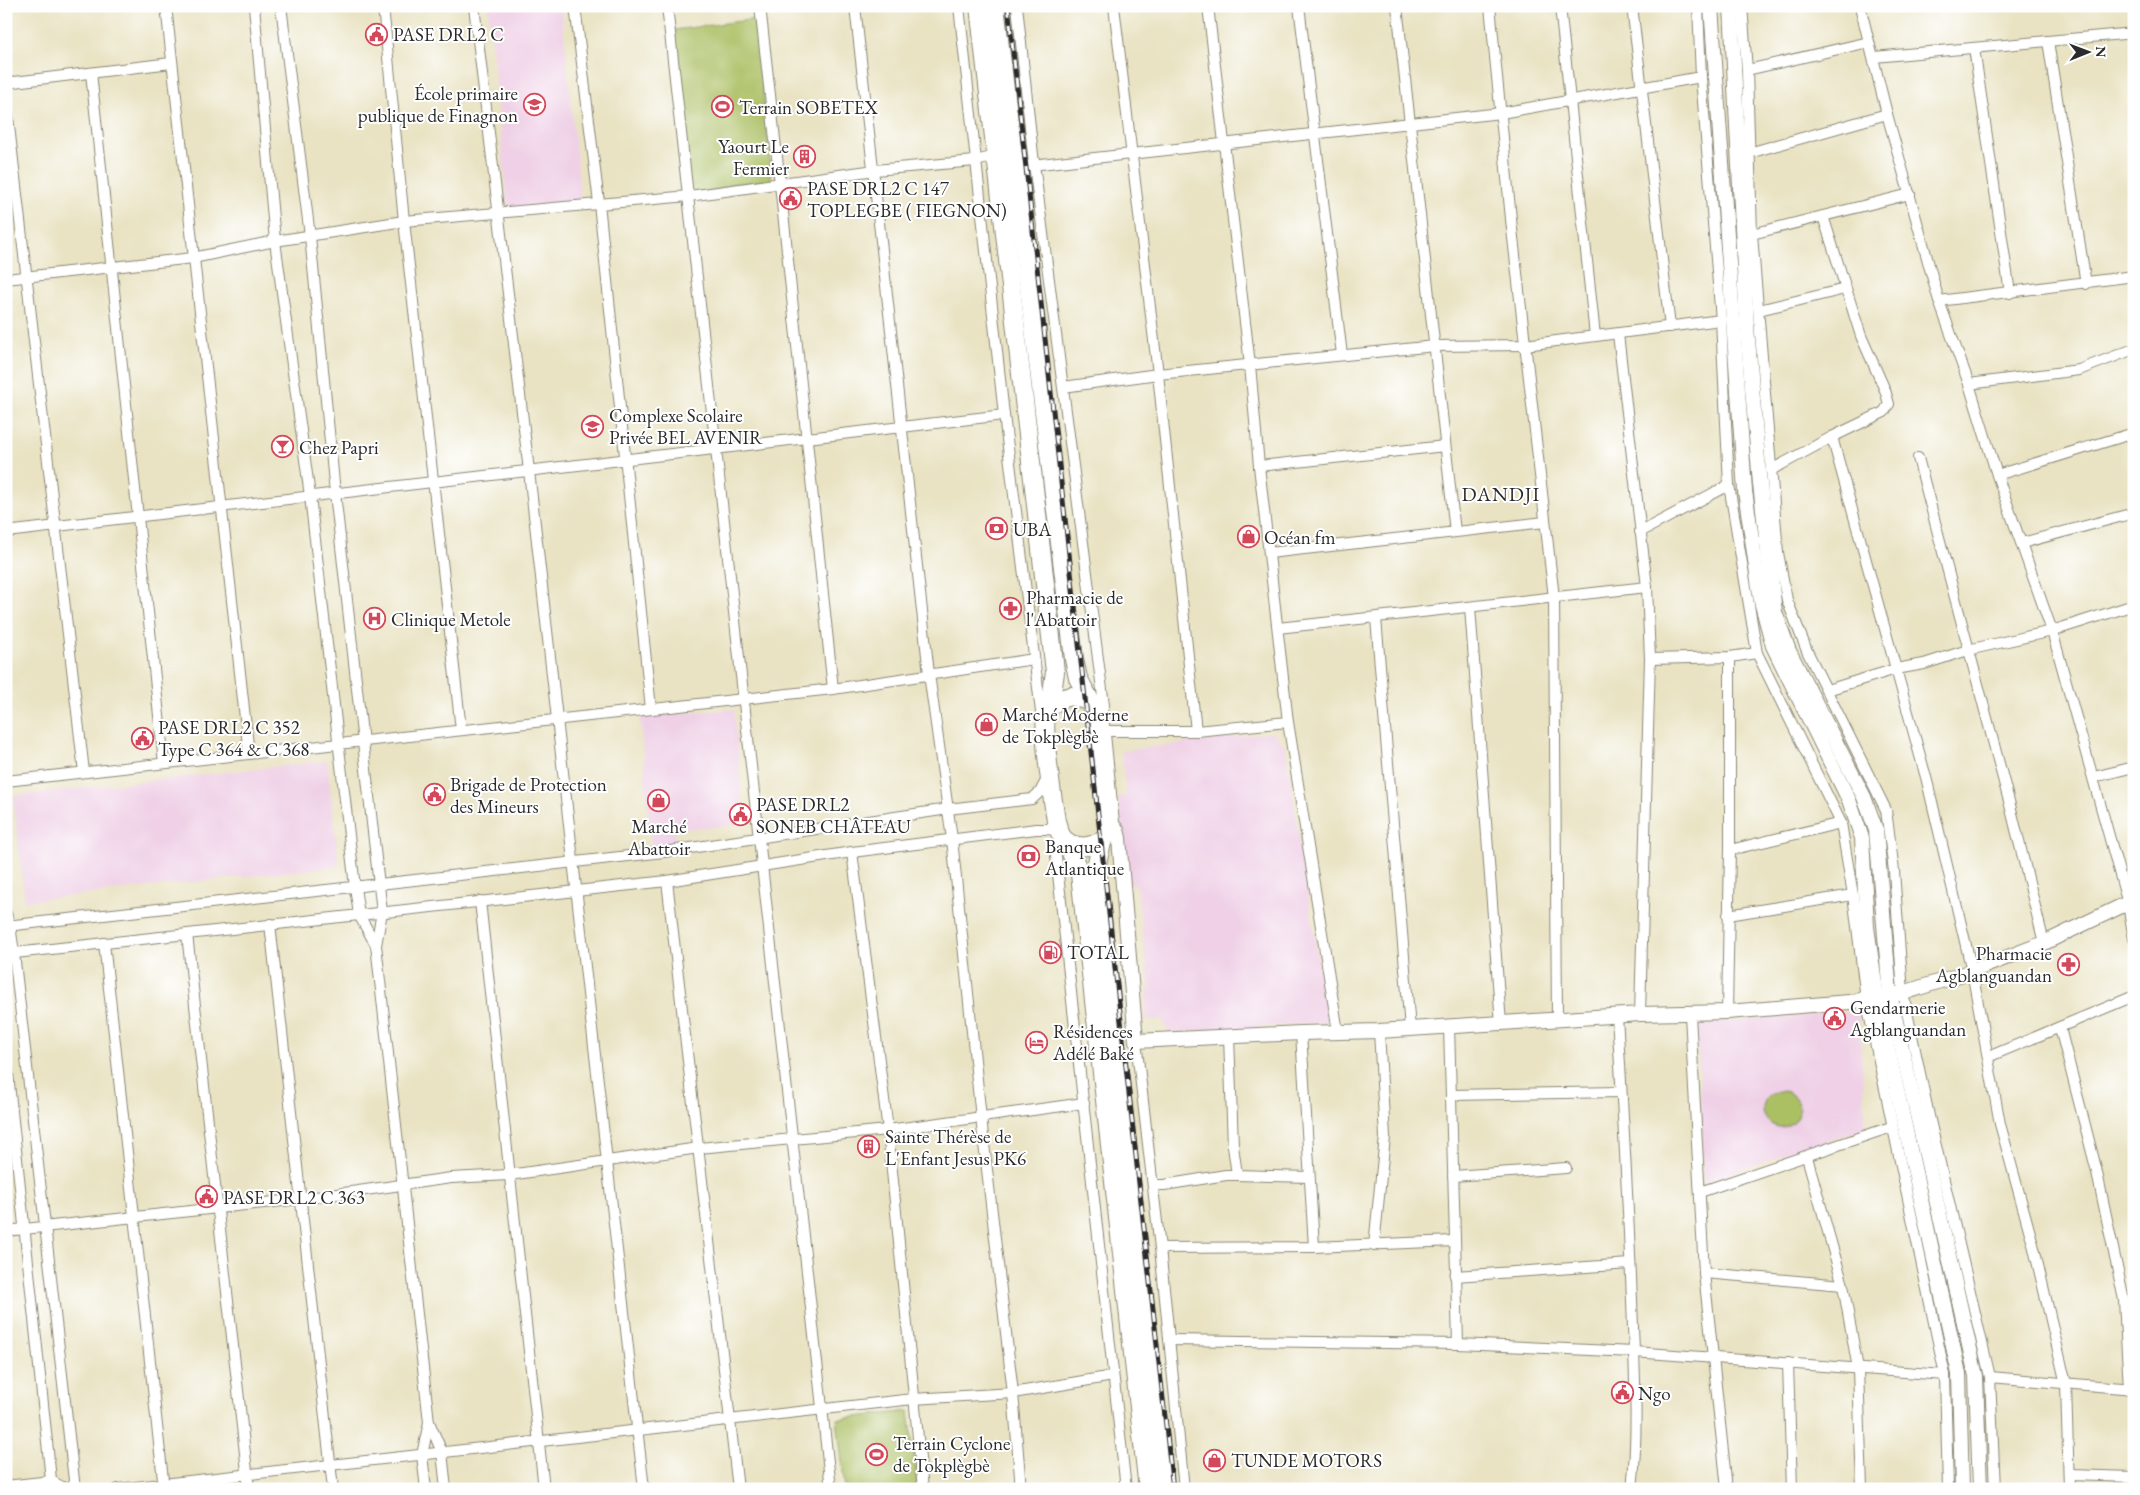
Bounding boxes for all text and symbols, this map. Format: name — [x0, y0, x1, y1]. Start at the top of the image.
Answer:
public building icon: PASE DRL2 C — [365, 22, 389, 46]
place label: PASE DRL2 C — [393, 22, 504, 47]
north arrow — [2062, 28, 2112, 78]
text: N — [2092, 46, 2110, 58]
place label: École primaire publique de Finagnon — [358, 81, 518, 128]
school or university icon: École primaire publique de Finagnon — [522, 92, 546, 116]
sports icon: Terrain SOBETEX — [711, 95, 735, 119]
place label: Terrain SOBETEX — [739, 95, 879, 120]
place label: Yaourt Le Fermier — [718, 134, 790, 181]
building icon: Yaourt Le Fermier — [793, 145, 817, 169]
place label: PASE DRL2 C 147 TOPLEGBE ( FIEGNON) — [807, 176, 1007, 223]
public building icon: PASE DRL2 C 147 TOPLEGBE ( FIEGNON) — [779, 187, 803, 211]
place label: Complexe Scolaire Privée BEL AVENIR — [609, 403, 763, 450]
school or university icon: Complexe Scolaire Privée BEL AVENIR — [581, 414, 605, 438]
bar icon: Chez Papri — [271, 435, 295, 459]
place label: Chez Papri — [299, 435, 379, 460]
district label: DANDJI — [1462, 481, 1540, 507]
bank icon: UBA — [985, 517, 1009, 541]
place label: UBA — [1013, 517, 1052, 542]
shop icon: Océan fm — [1236, 525, 1260, 549]
place label: Océan fm — [1264, 525, 1336, 550]
place label: Pharmacie de l'Abattoir — [1026, 585, 1123, 632]
pharmacy icon: Pharmacie de l'Abattoir — [998, 596, 1022, 620]
hospital icon: Clinique Metole — [363, 607, 387, 631]
place label: Clinique Metole — [391, 607, 511, 632]
place label: Marché Moderne de Tokplègbè — [1002, 702, 1128, 749]
shop icon: Marché Moderne de Tokplègbè — [974, 713, 998, 737]
place label: PASE DRL2 C 352 Type C 364 & C 368 — [158, 715, 310, 762]
public building icon: PASE DRL2 C 352 Type C 364 & C 368 — [130, 726, 154, 750]
place label: Brigade de Protection des Mineurs — [450, 772, 607, 819]
public building icon: Brigade de Protection des Mineurs — [422, 783, 446, 807]
shop icon: Marché Abattoir — [647, 788, 671, 812]
place label: PASE DRL2 SONEB CHÂTEAU — [756, 792, 911, 839]
public building icon: PASE DRL2 SONEB CHÂTEAU — [728, 803, 752, 827]
place label: Marché Abattoir — [627, 814, 691, 861]
place label: Banque Atlantique — [1044, 834, 1124, 881]
bank icon: Banque Atlantique — [1017, 845, 1041, 869]
fuel station icon: TOTAL — [1039, 940, 1063, 964]
place label: TOTAL — [1067, 940, 1129, 965]
place label: Pharmacie Agblanguandan — [1935, 941, 2052, 988]
pharmacy icon: Pharmacie Agblanguandan — [2056, 952, 2080, 976]
place label: Gendarmerie Agblanguandan — [1849, 995, 1966, 1042]
public building icon: Gendarmerie Agblanguandan — [1822, 1006, 1846, 1030]
place label: Résidences Adélé Baké — [1052, 1019, 1134, 1066]
hotel icon: Résidences Adélé Baké — [1025, 1030, 1049, 1054]
place label: Sainte Thérèse de L'Enfant Jesus PK6 — [885, 1124, 1026, 1171]
building icon: Sainte Thérèse de L'Enfant Jesus PK6 — [857, 1135, 881, 1159]
public building icon: PASE DRL2 C 363 — [195, 1185, 219, 1209]
place label: PASE DRL2 C 363 — [223, 1185, 365, 1210]
public building icon: Ngo — [1610, 1381, 1634, 1405]
place label: Ngo — [1638, 1381, 1671, 1406]
place label: Terrain Cyclone de Tokplègbè — [893, 1431, 1010, 1478]
sports icon: Terrain Cyclone de Tokplègbè — [865, 1442, 889, 1466]
shop icon: TUNDE MOTORS — [1203, 1448, 1227, 1472]
place label: TUNDE MOTORS — [1231, 1448, 1382, 1473]

